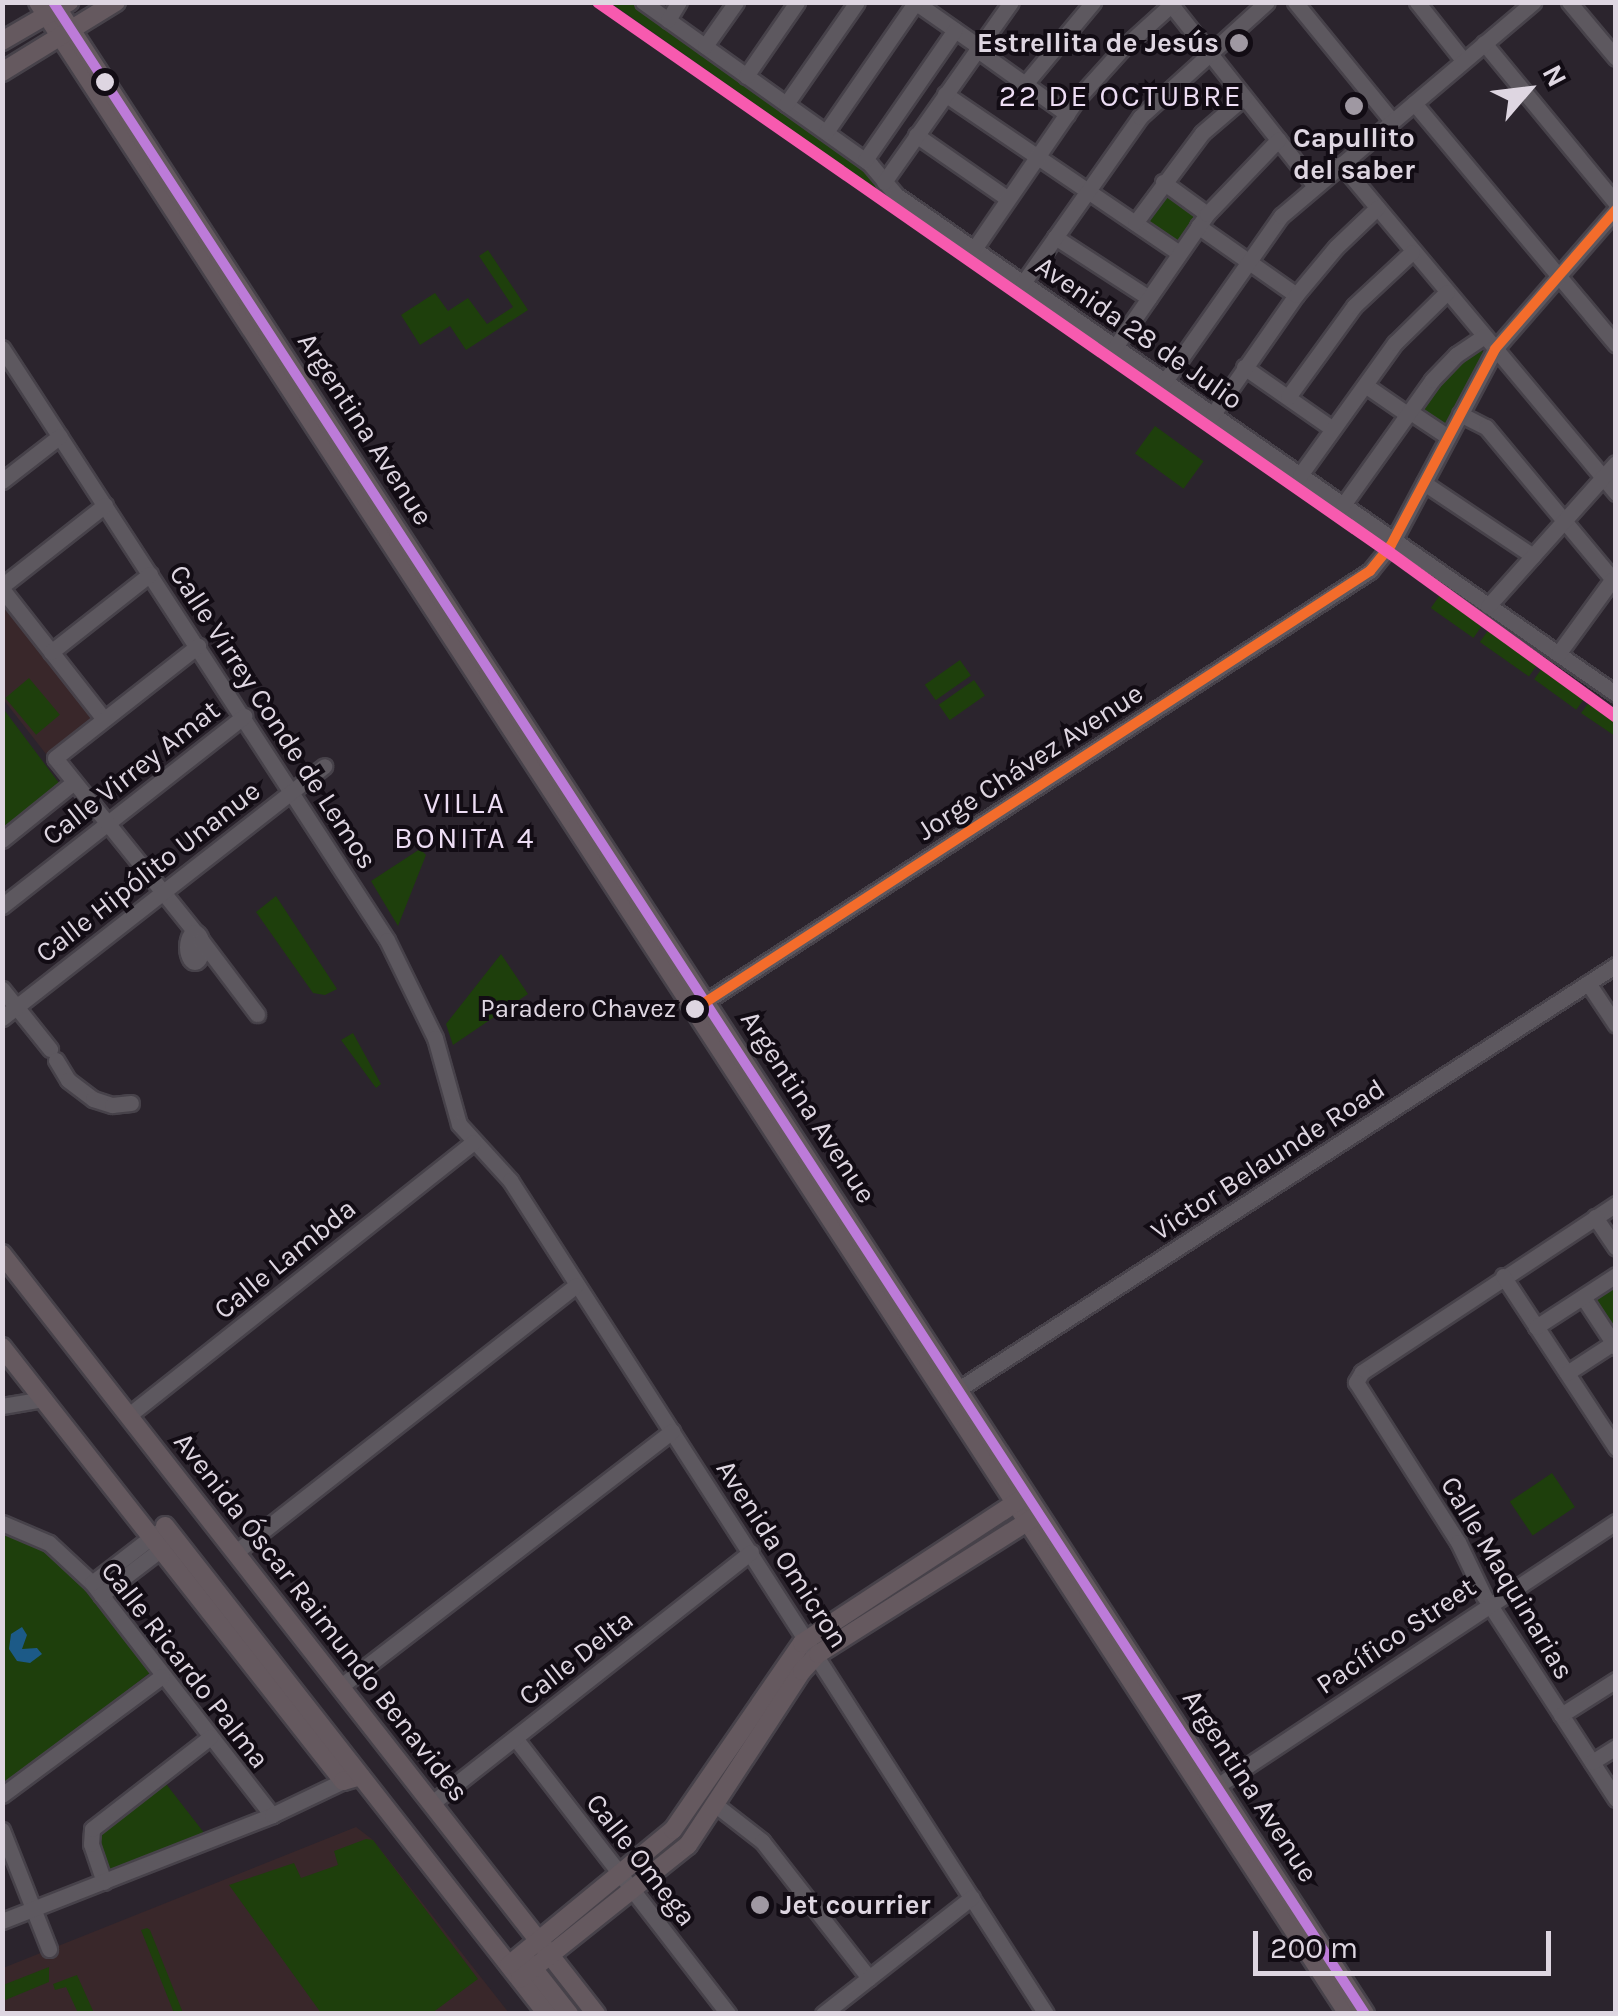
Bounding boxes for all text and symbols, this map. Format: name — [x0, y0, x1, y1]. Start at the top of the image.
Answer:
place label: Estrellita de Jesús — [977, 26, 1219, 60]
marker: Estrellita de Jesús — [1228, 32, 1250, 54]
north arrow — [1478, 40, 1578, 140]
text: N — [1536, 59, 1574, 92]
unlabelled marker — [95, 72, 115, 92]
district label: 22 DE OCTUBRE — [999, 78, 1243, 114]
marker: Capullito del saber — [1343, 95, 1365, 117]
place label: Capullito del saber — [1293, 121, 1415, 187]
street label: Avenida 28 de Julio — [1029, 249, 1249, 417]
street label: Argentina Avenue — [290, 326, 440, 532]
street label: Calle Virrey Conde de Lemos — [162, 559, 384, 875]
street label: Jorge Chávez Avenue — [911, 676, 1149, 848]
street label: Calle Virrey Amat — [36, 693, 226, 853]
street label: Calle Hipólito Unanue — [29, 774, 267, 970]
district label: VILLA BONITA 4 — [394, 785, 536, 856]
place label: Paradero Chavez — [480, 993, 676, 1025]
marker: Paradero Chavez — [685, 999, 705, 1019]
street label: Argentina Avenue — [733, 1004, 883, 1210]
street label: Victor Belaunde Road — [1145, 1072, 1391, 1248]
street label: Calle Lambda — [207, 1192, 363, 1326]
street label: Avenida Óscar Raimundo Benavides — [166, 1426, 476, 1808]
street label: Avenida Omicron — [709, 1454, 855, 1654]
street label: Calle Maquinarias — [1433, 1470, 1581, 1686]
street label: Calle Ricardo Palma — [94, 1555, 276, 1775]
street label: Pacífico Street — [1310, 1570, 1482, 1702]
street label: Calle Delta — [512, 1603, 640, 1713]
street label: Argentina Avenue — [1175, 1683, 1325, 1889]
street label: Calle Omega — [579, 1787, 703, 1933]
place label: Jet courrier — [780, 1888, 931, 1922]
marker: Jet courrier — [749, 1894, 771, 1916]
scale bar — [1258, 1911, 1556, 1973]
text: 200 m — [1270, 1930, 1358, 1966]

